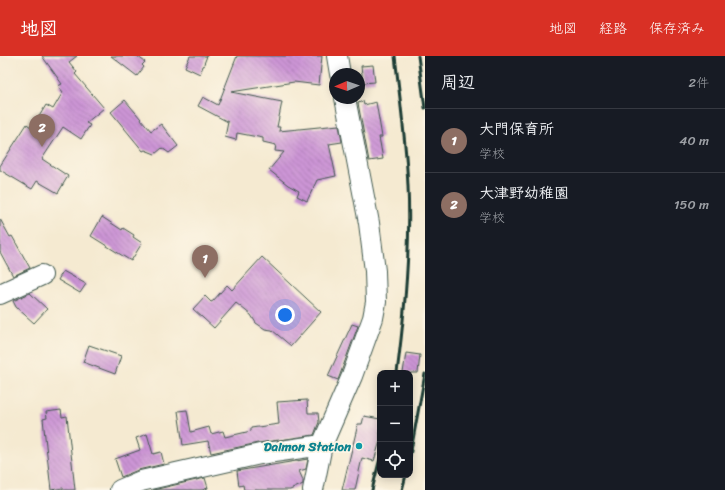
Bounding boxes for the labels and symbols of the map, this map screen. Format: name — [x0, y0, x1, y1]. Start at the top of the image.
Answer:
north arrow — [329, 68, 365, 104]
pin: 2 — [29, 114, 55, 147]
pin: 1 — [192, 245, 218, 278]
your location — [275, 305, 295, 325]
place label: Daimon Station — [264, 435, 352, 458]
marker: Daimon Station — [354, 441, 364, 451]

